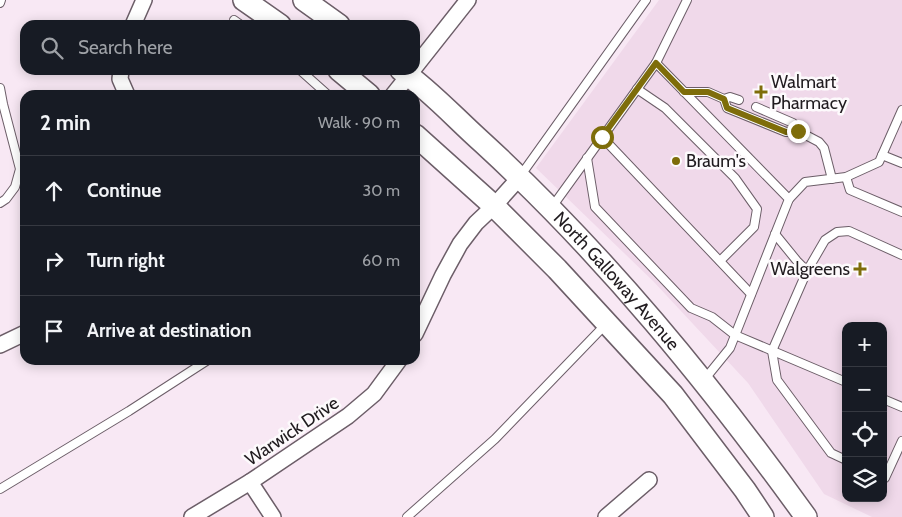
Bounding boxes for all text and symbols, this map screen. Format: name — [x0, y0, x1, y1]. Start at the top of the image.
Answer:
search box — [20, 20, 420, 75]
icon: search — [38, 34, 66, 62]
text: Search here — [78, 36, 172, 59]
place label: Walmart Pharmacy — [771, 71, 847, 114]
marker: Walmart Pharmacy — [755, 86, 767, 98]
text: 2 min — [40, 110, 91, 135]
text: Walk · 90 m — [318, 113, 400, 132]
route end — [787, 120, 810, 143]
route start — [591, 126, 614, 149]
place label: Braum's — [686, 150, 746, 172]
marker: Braum's — [670, 155, 682, 167]
icon: ahead — [40, 177, 68, 205]
text: Continue — [87, 179, 161, 202]
text: 30 m — [363, 181, 400, 200]
street label: North Galloway Avenue — [549, 207, 684, 355]
icon: right — [40, 247, 68, 275]
text: Turn right — [87, 249, 165, 272]
text: 60 m — [362, 251, 400, 270]
place label: Walgreens — [770, 258, 850, 280]
marker: Walgreens — [854, 263, 866, 275]
icon: arrive — [40, 317, 68, 345]
text: Arrive at destination — [87, 319, 251, 342]
map controls — [842, 322, 887, 502]
button: + — [842, 322, 887, 367]
button: − — [842, 367, 887, 412]
street label: Warwick Drive — [241, 392, 343, 470]
button: locate — [842, 412, 887, 457]
button: layers — [842, 457, 887, 502]

